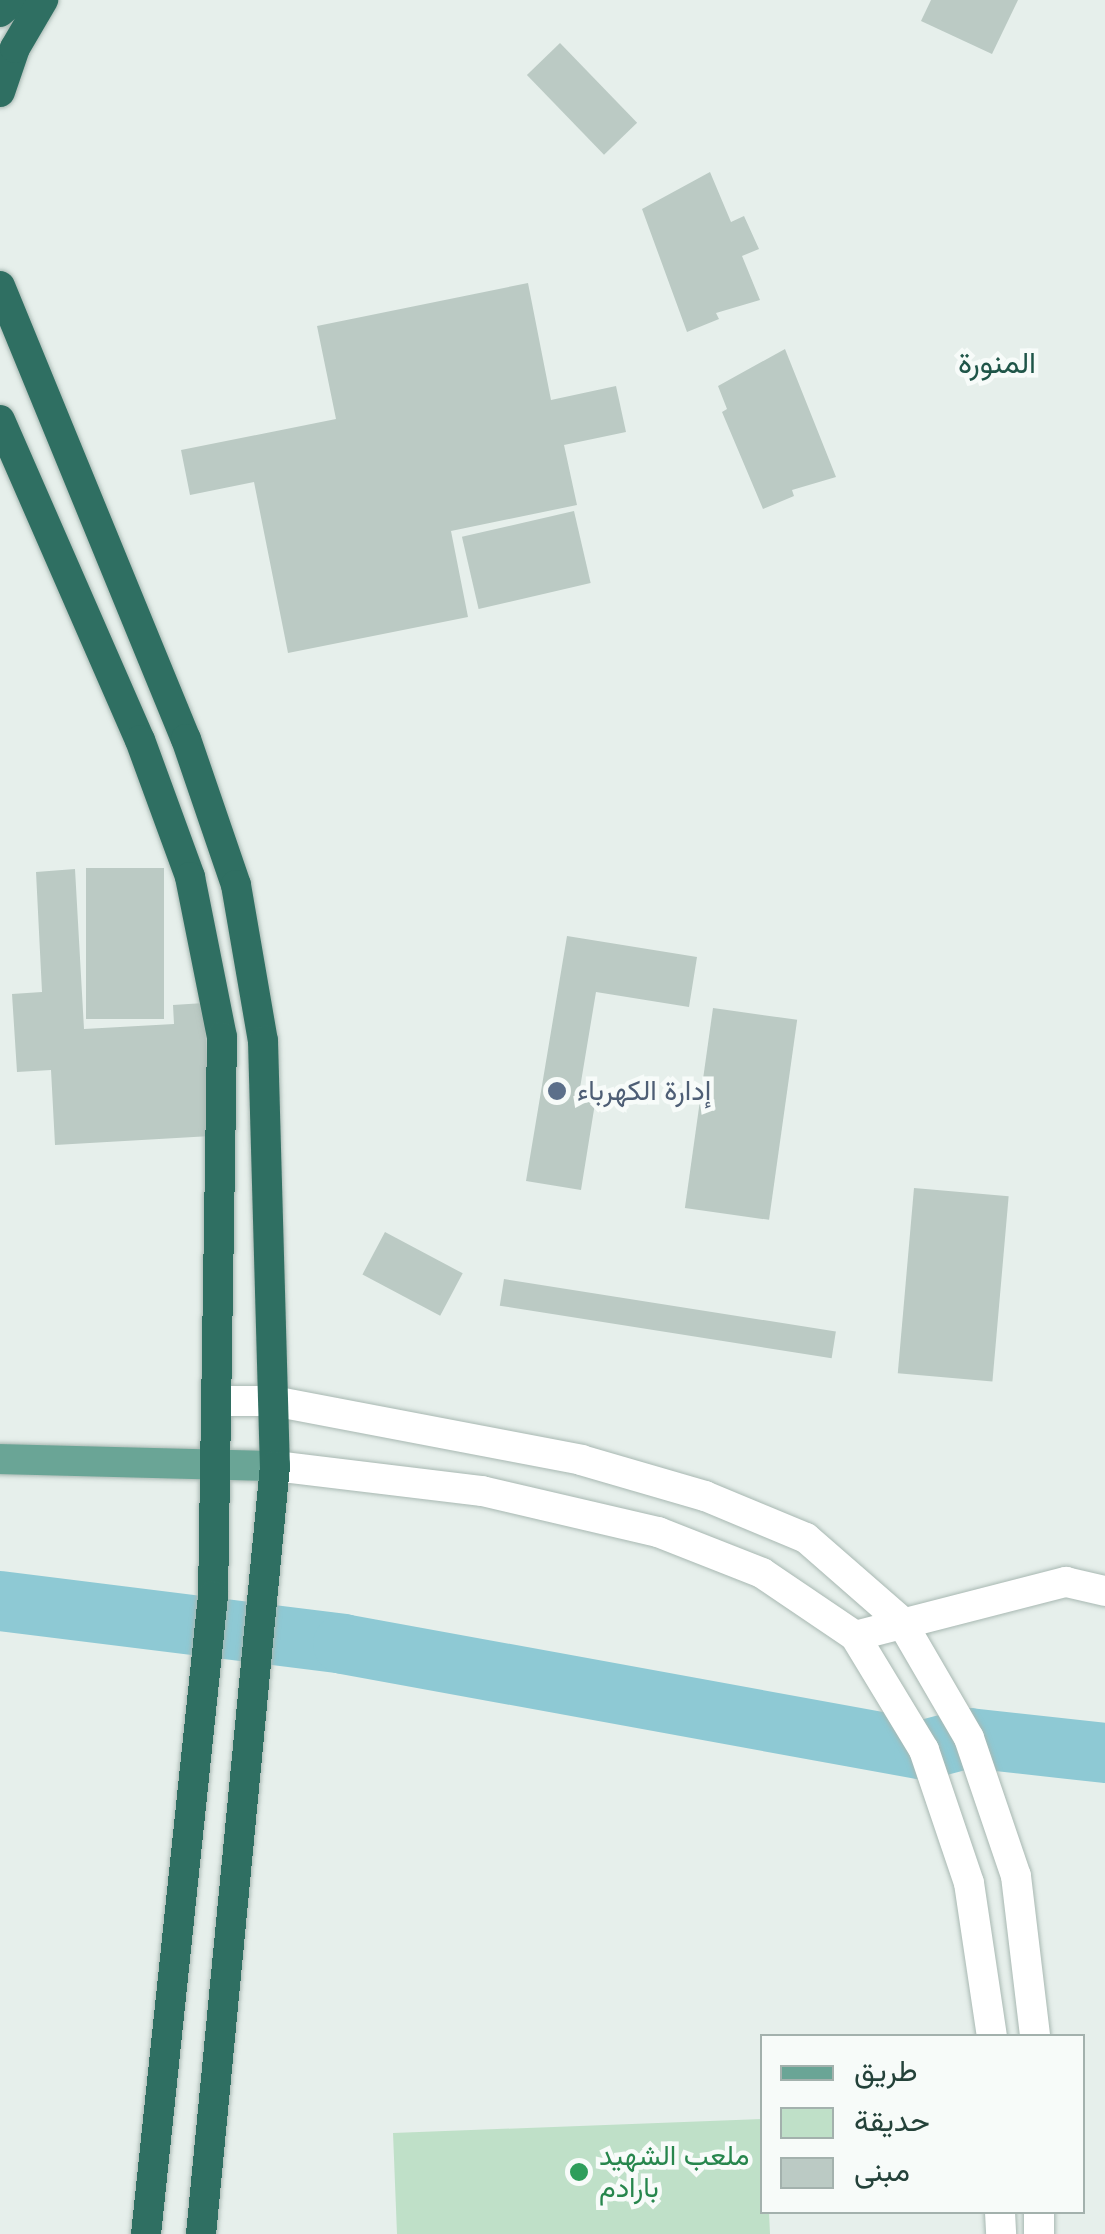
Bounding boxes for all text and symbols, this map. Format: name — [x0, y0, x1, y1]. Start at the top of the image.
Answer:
district label: المنورة — [958, 345, 1036, 381]
place label: إدارة الكهرباء — [577, 1074, 711, 1108]
marker: إدارة الكهرباء — [546, 1080, 568, 1102]
legend — [760, 2034, 1085, 2214]
text: طريق — [854, 2051, 918, 2090]
text: حديقة — [854, 2101, 930, 2140]
place label: ملعب الشهيد بارادم — [599, 2139, 750, 2205]
text: مبنى — [854, 2151, 910, 2190]
marker: ملعب الشهيد بارادم — [568, 2161, 590, 2183]

